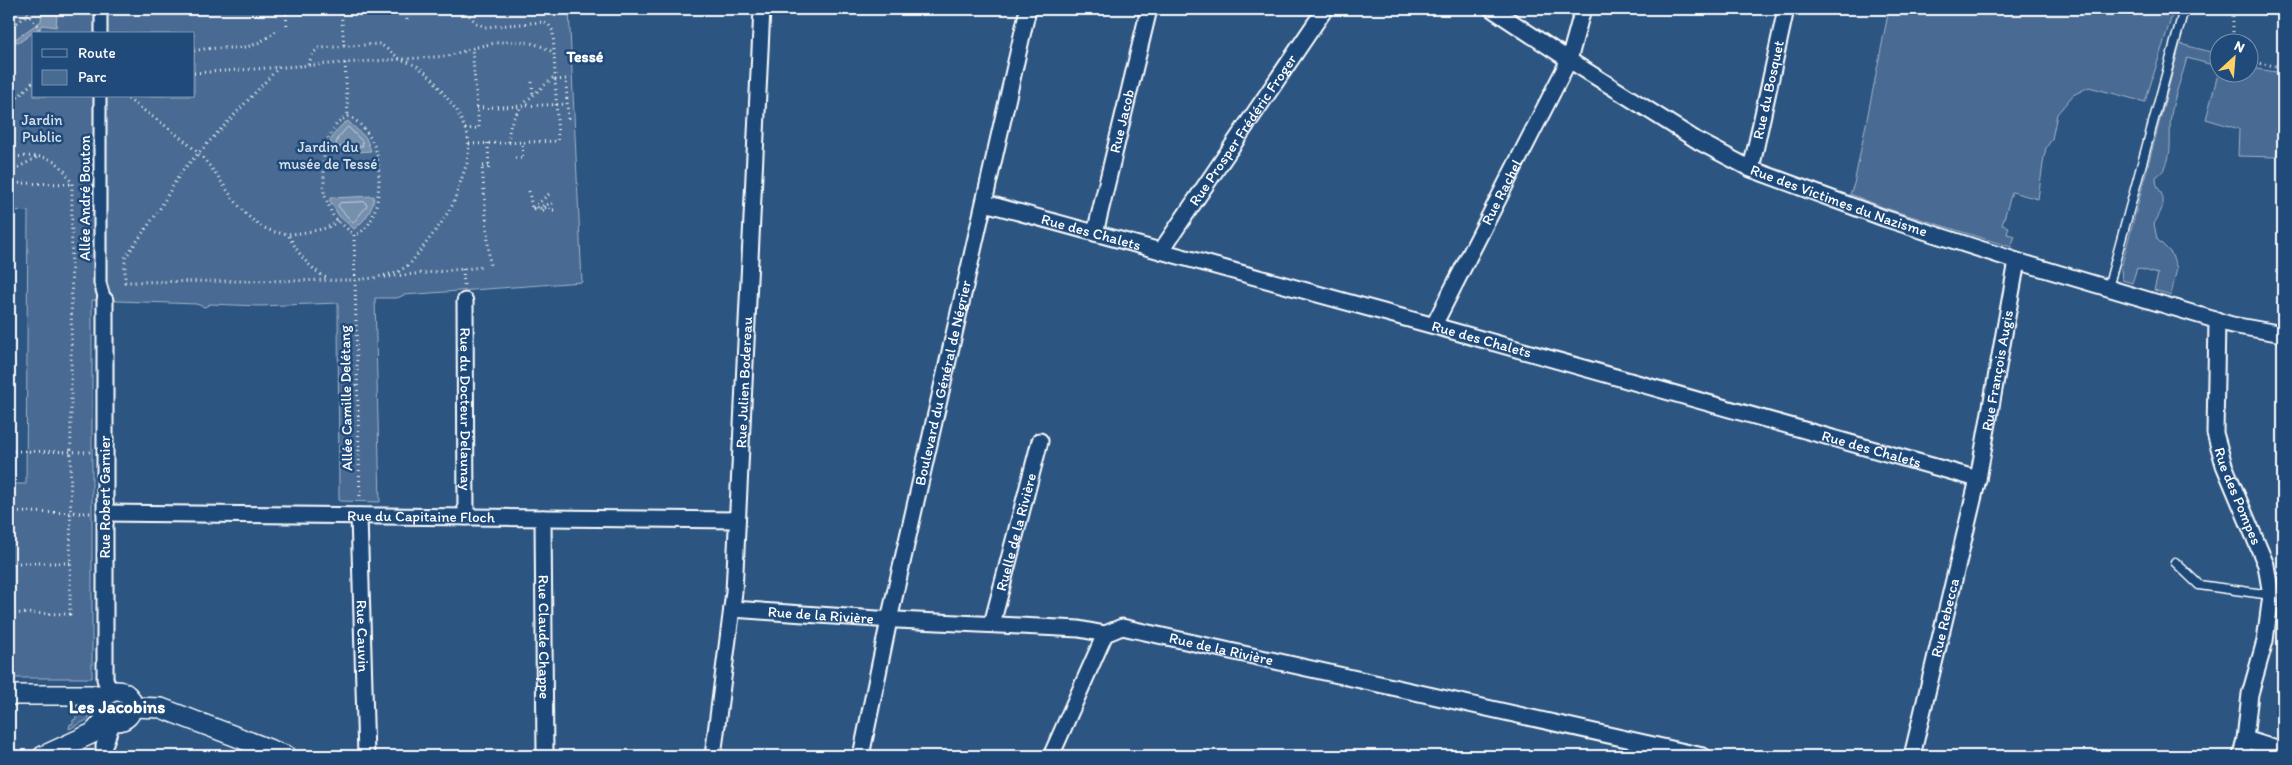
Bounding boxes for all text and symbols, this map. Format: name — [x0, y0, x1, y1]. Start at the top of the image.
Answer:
legend — [32, 32, 195, 98]
north arrow — [2210, 32, 2260, 82]
text: N — [2232, 37, 2247, 56]
street label: Rue du Bosquet — [1749, 38, 1788, 141]
text: Route — [78, 44, 116, 62]
district label: Tessé — [566, 47, 604, 66]
street label: Rue Prosper Frédéric Froger — [1185, 51, 1301, 209]
text: Parc — [78, 68, 107, 86]
street label: Rue Jacob — [1106, 87, 1138, 155]
park label: Jardin Public — [21, 111, 63, 146]
street label: Allée André Bouton — [76, 135, 94, 261]
park label: Jardin du musée de Tessé — [279, 138, 377, 173]
street label: Rue Rachel — [1477, 156, 1526, 228]
street label: Rue des Victimes du Nazisme — [1748, 161, 1930, 240]
street label: Rue des Chalets — [1039, 210, 1143, 254]
street label: Boulevard du Général de Négrier — [911, 278, 975, 487]
street label: Rue François Augis — [1978, 308, 2017, 432]
street label: Rue Julien Bodereau — [732, 316, 756, 449]
street label: Rue des Chalets — [1430, 317, 1534, 362]
street label: Allée Camille Delétang — [336, 325, 356, 471]
street label: Rue du Docteur Delaunay — [456, 327, 475, 491]
street label: Rue des Chalets — [1820, 426, 1924, 472]
street label: Rue Robert Garnier — [96, 435, 114, 559]
street label: Rue des Pompes — [2210, 445, 2266, 548]
street label: Ruelle de la Rivière — [992, 471, 1040, 593]
street label: Rue du Capitaine Floch — [347, 507, 495, 526]
street label: Rue Claude Chappe — [534, 575, 554, 699]
street label: Rue Rebecca — [1927, 576, 1963, 659]
street label: Rue Cauvin — [352, 600, 373, 672]
street label: Rue de la Rivière — [767, 602, 874, 628]
street label: Rue de la Rivière — [1167, 629, 1275, 669]
district label: Les Jacobins — [69, 696, 165, 718]

